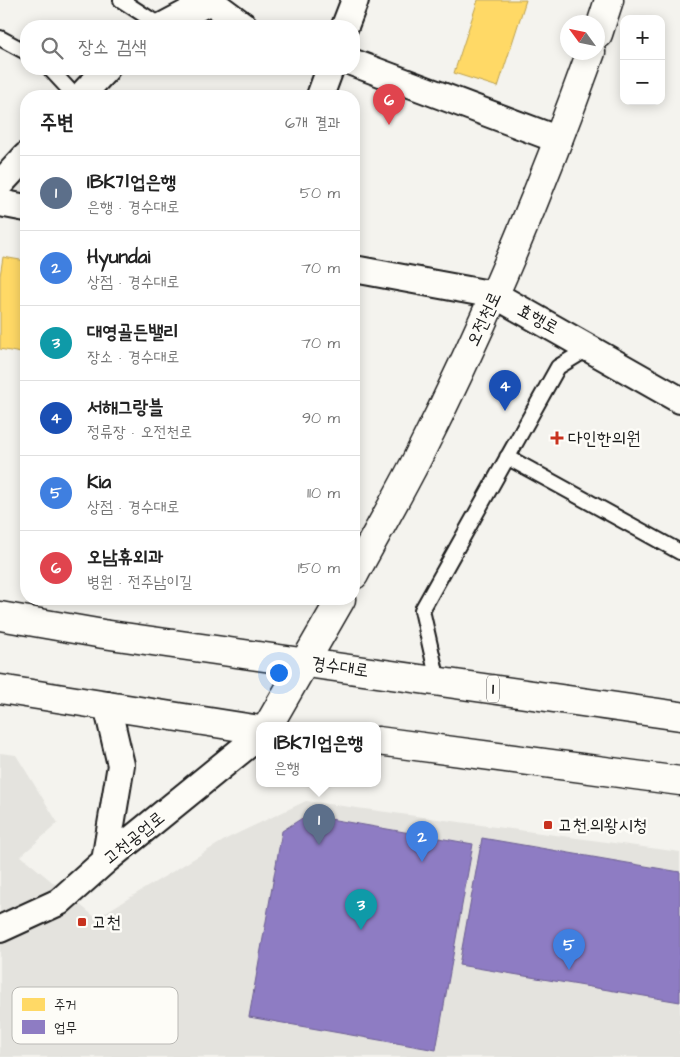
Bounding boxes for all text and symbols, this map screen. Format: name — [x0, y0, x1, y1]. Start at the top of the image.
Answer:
north arrow — [560, 15, 605, 60]
map controls — [620, 15, 665, 105]
button: + — [620, 15, 665, 60]
search box — [20, 20, 360, 75]
icon: search — [38, 34, 66, 62]
text: 장소 검색 — [78, 34, 147, 61]
button: − — [620, 60, 665, 105]
pin: 6 — [373, 84, 405, 125]
text: 주변 — [40, 108, 74, 137]
text: 6개 결과 — [285, 112, 340, 134]
text: IBK기업은행 — [87, 169, 176, 196]
text: 1 — [55, 182, 57, 204]
text: 50 m — [300, 182, 340, 204]
text: 은행 · 경수대로 — [87, 196, 179, 218]
text: Hyundai — [87, 244, 150, 271]
text: 2 — [51, 257, 61, 279]
text: 70 m — [301, 257, 340, 279]
text: 상점 · 경수대로 — [87, 271, 179, 293]
street label: 오전천로 — [460, 287, 508, 351]
street label: 효행로 — [513, 298, 563, 340]
text: 대영골든밸리 — [87, 319, 179, 346]
text: 3 — [52, 332, 60, 354]
text: 70 m — [301, 332, 340, 354]
text: 장소 · 경수대로 — [87, 346, 179, 368]
pin: 4 — [489, 370, 521, 411]
text: 서해그랑블 — [87, 394, 163, 421]
text: 4 — [51, 407, 61, 429]
text: 90 m — [302, 407, 340, 429]
text: 정류장 · 오전천로 — [87, 421, 192, 443]
place label: 다인한의원 — [568, 426, 640, 451]
marker: 다인한의원 — [550, 431, 564, 445]
text: Kia — [87, 469, 111, 496]
text: 5 — [50, 482, 62, 504]
text: 110 m — [307, 482, 340, 504]
text: 상점 · 경수대로 — [87, 496, 179, 518]
text: 오남휴외과 — [87, 544, 163, 571]
text: 6 — [51, 557, 61, 579]
text: 150 m — [298, 557, 340, 579]
text: 병원 · 전주남이길 — [87, 571, 192, 593]
street label: 경수대로 — [310, 651, 370, 683]
your location — [266, 660, 292, 686]
road number: 1 — [487, 676, 499, 702]
popup — [256, 722, 381, 787]
text: IBK기업은행 — [274, 730, 363, 757]
text: 은행 — [274, 757, 300, 779]
pin: 1 — [303, 804, 335, 845]
street label: 고천공업로 — [98, 805, 170, 871]
place label: 고천.의왕시청 — [558, 813, 647, 838]
marker: 고천.의왕시청 — [542, 819, 554, 831]
pin: 2 — [406, 821, 438, 862]
pin: 3 — [345, 889, 377, 930]
place label: 고천 — [92, 910, 121, 935]
marker: 고천 — [76, 916, 88, 928]
pin: 5 — [553, 929, 585, 970]
legend — [12, 987, 178, 1044]
text: 주거 — [54, 995, 77, 1015]
text: 업무 — [54, 1018, 77, 1038]

